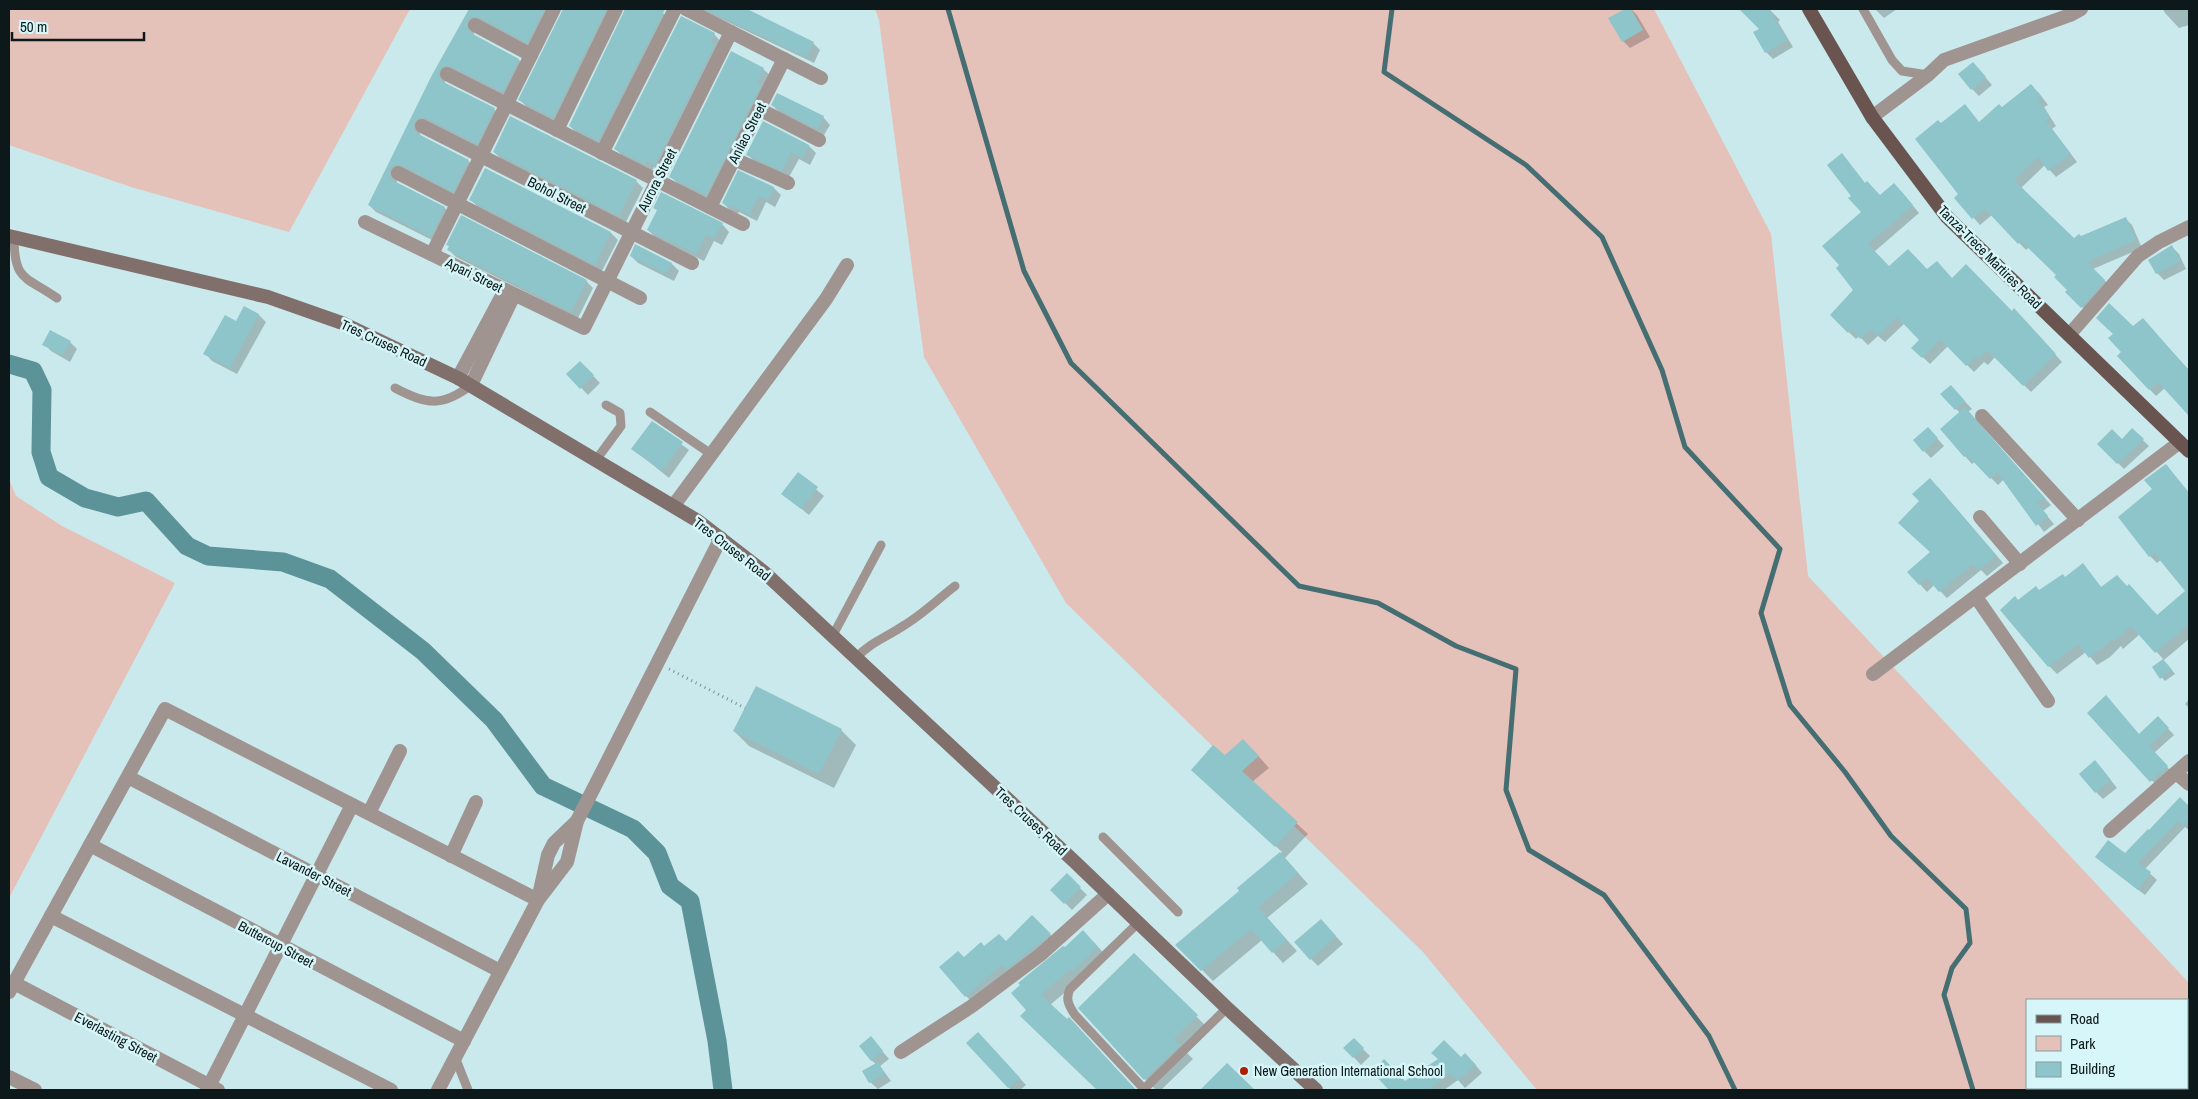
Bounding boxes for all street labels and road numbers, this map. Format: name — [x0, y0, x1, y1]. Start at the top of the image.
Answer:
street label: Anilao Street — [723, 99, 770, 168]
street label: Aurora Street — [633, 145, 681, 215]
street label: Bohol Street — [525, 173, 589, 217]
street label: Tanza-Trece Martires Road — [1934, 201, 2046, 313]
street label: Apari Street — [442, 253, 505, 297]
street label: Tres Cruses Road — [338, 315, 430, 371]
street label: Tres Cruses Road — [690, 513, 774, 585]
street label: Tres Cruses Road — [991, 783, 1071, 859]
street label: Lavander Street — [274, 847, 354, 901]
street label: Buttercup Street — [235, 917, 317, 971]
street label: Everlasting Street — [71, 1008, 161, 1066]

